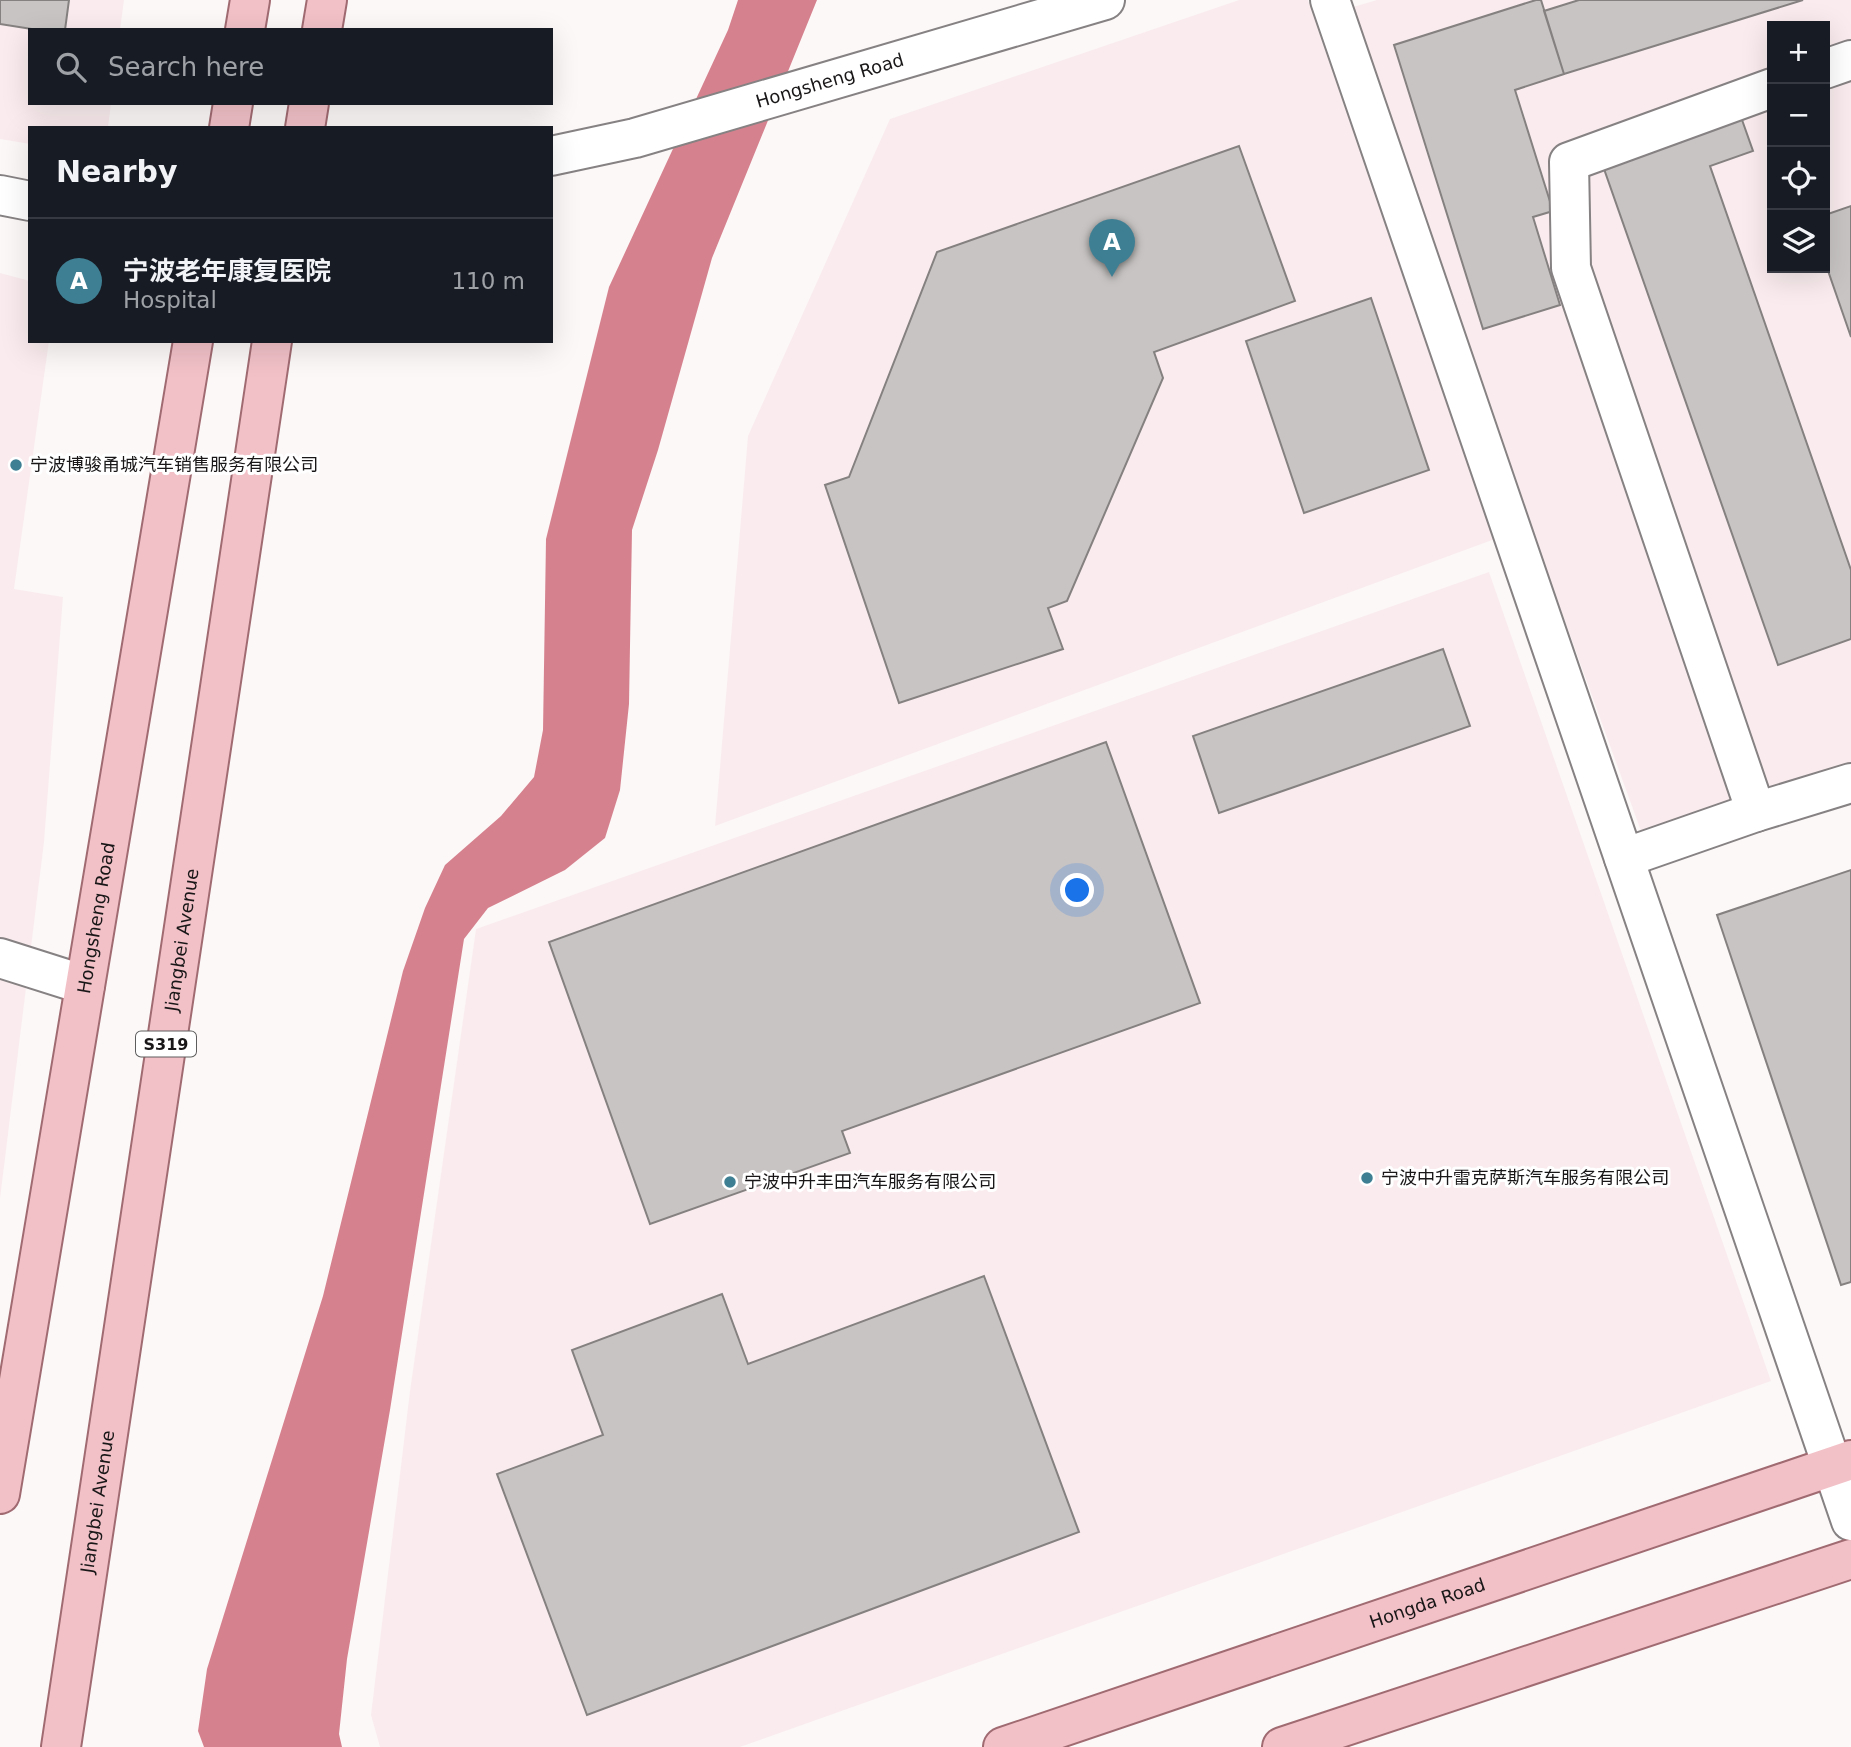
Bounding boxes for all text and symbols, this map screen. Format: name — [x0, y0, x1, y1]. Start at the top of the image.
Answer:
map controls — [1767, 21, 1830, 273]
button: + — [1767, 21, 1830, 84]
search box — [28, 28, 553, 105]
icon: search — [52, 48, 90, 86]
street label: Hongsheng Road — [753, 49, 906, 112]
text: Search here — [108, 52, 264, 82]
button: − — [1767, 84, 1830, 147]
button: locate — [1767, 147, 1830, 210]
text: Nearby — [56, 154, 178, 189]
button: layers — [1767, 210, 1830, 273]
pin: A — [1089, 219, 1135, 277]
text: 宁波老年康复医院 — [123, 256, 331, 286]
text: A — [70, 268, 88, 294]
text: 110 m — [451, 268, 525, 294]
text: Hospital — [123, 287, 217, 313]
place label: 宁波博骏甬城汽车销售服务有限公司 — [30, 454, 318, 475]
marker: 宁波博骏甬城汽车销售服务有限公司 — [8, 457, 24, 473]
street label: Hongsheng Road — [73, 841, 119, 995]
street label: Jiangbei Avenue — [160, 867, 203, 1014]
your location — [1060, 873, 1094, 907]
road number: S319 — [136, 1032, 196, 1056]
place label: 宁波中升雷克萨斯汽车服务有限公司 — [1381, 1167, 1669, 1188]
marker: 宁波中升雷克萨斯汽车服务有限公司 — [1359, 1170, 1375, 1186]
place label: 宁波中升丰田汽车服务有限公司 — [744, 1171, 996, 1192]
marker: 宁波中升丰田汽车服务有限公司 — [722, 1174, 738, 1190]
street label: Jiangbei Avenue — [76, 1429, 118, 1576]
street label: Hongda Road — [1367, 1574, 1488, 1632]

